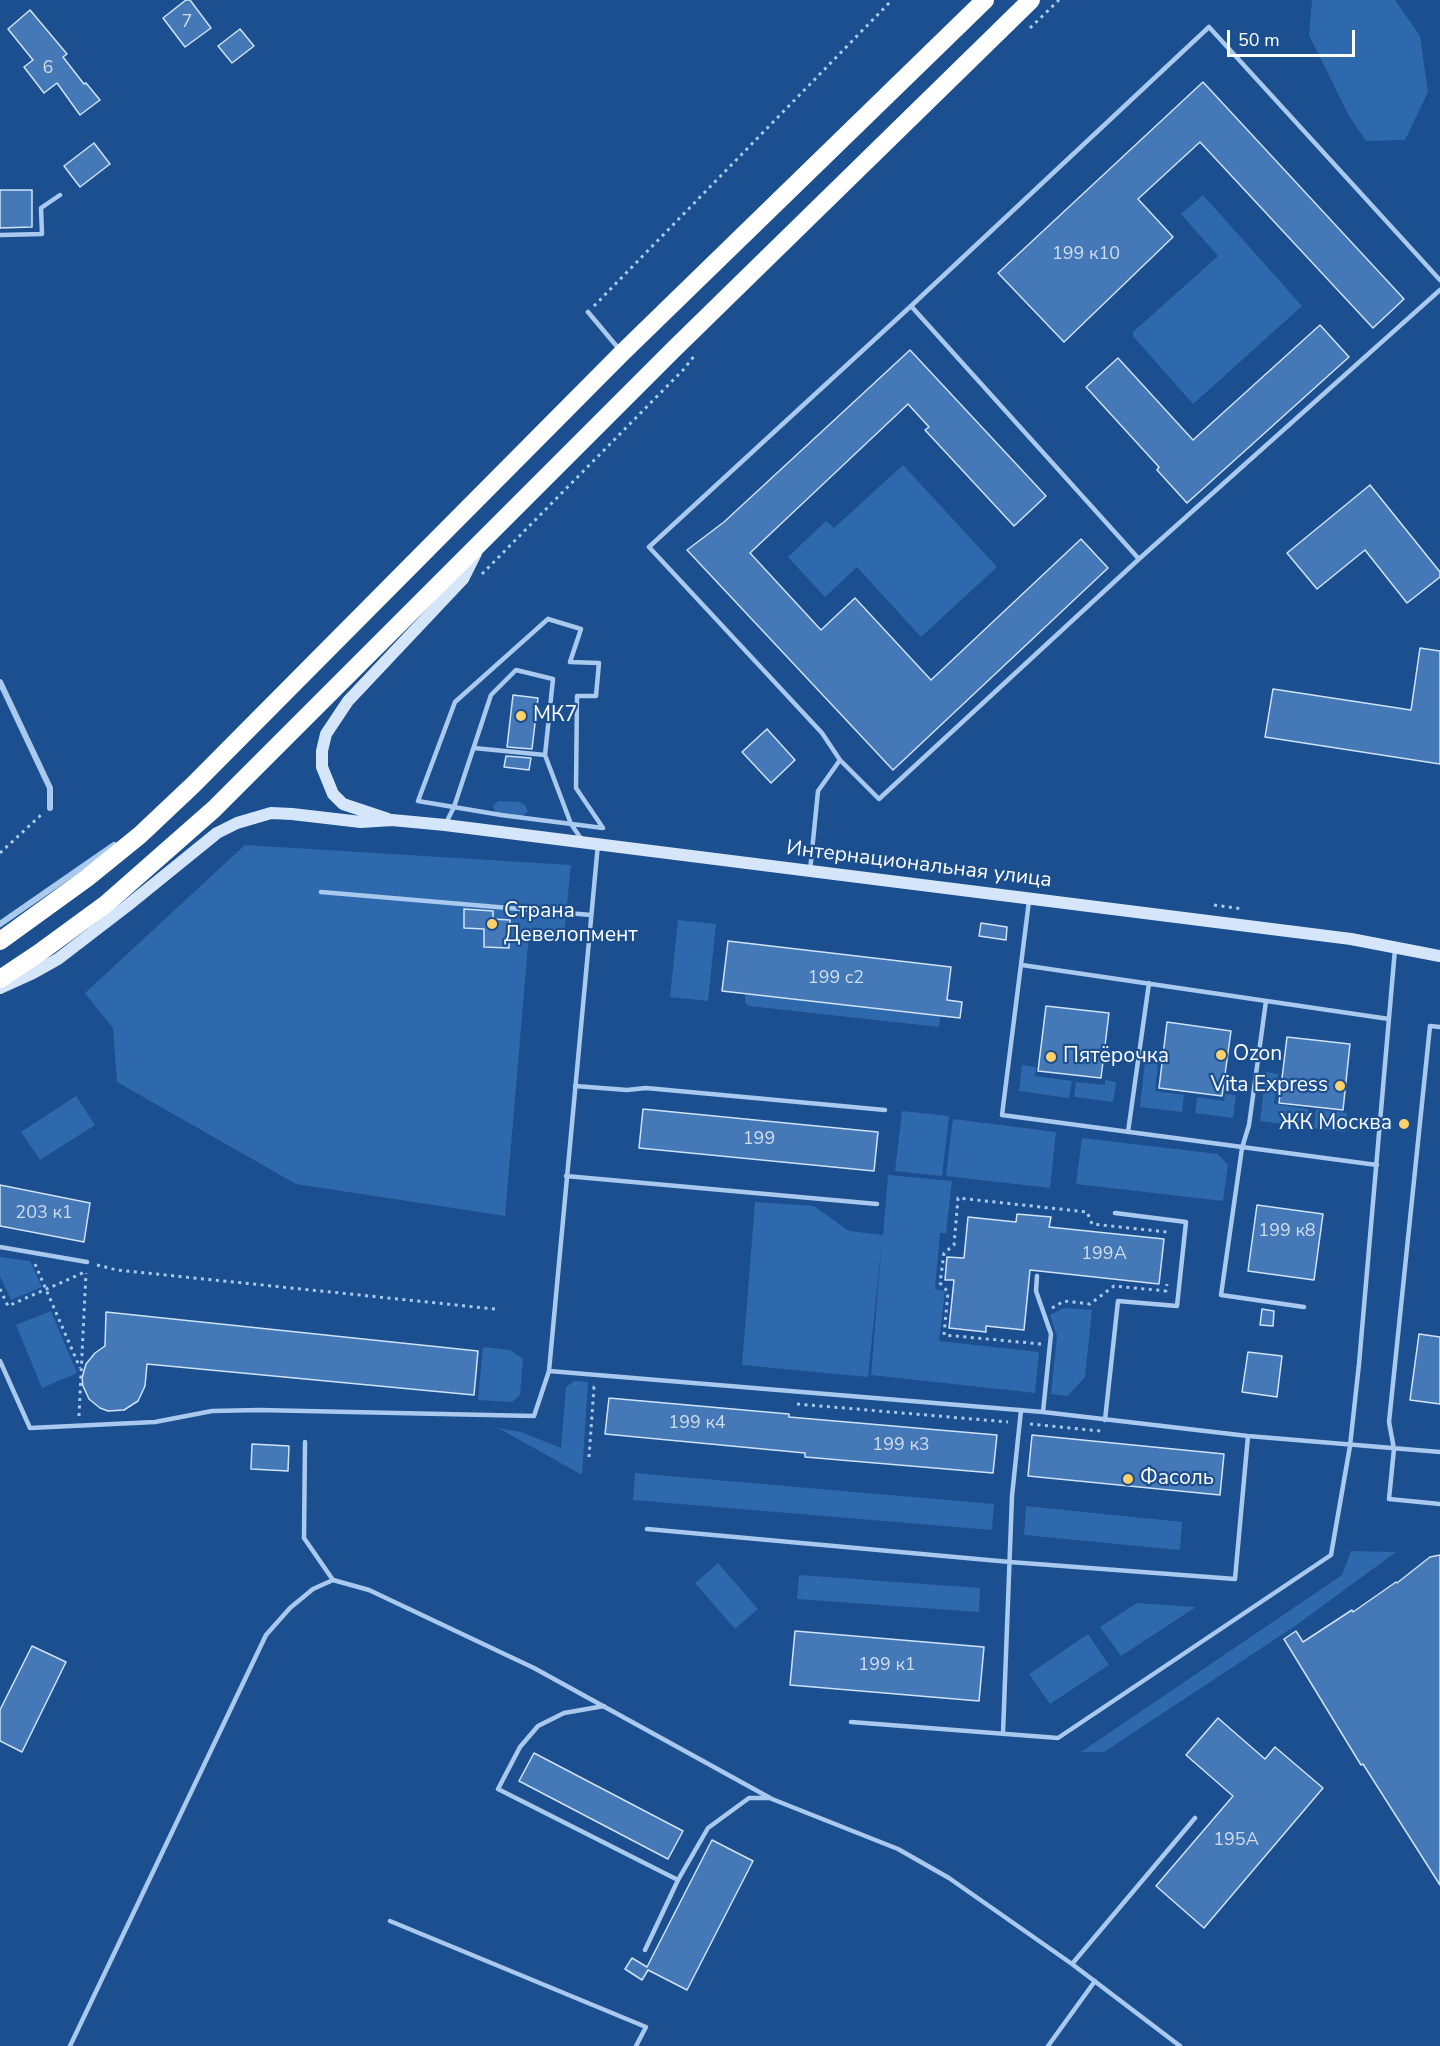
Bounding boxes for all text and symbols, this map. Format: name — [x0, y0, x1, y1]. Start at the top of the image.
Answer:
house number: 7 — [182, 12, 192, 34]
scale bar — [1230, 18, 1358, 56]
text: 50 m — [1238, 28, 1280, 52]
house number: 6 — [43, 58, 53, 80]
house number: 199 к10 — [1052, 244, 1120, 266]
place label: МК7 — [533, 703, 577, 729]
marker: МК7 — [514, 709, 528, 723]
street label: Интернациональная улица — [785, 836, 1053, 894]
place label: Страна Девелопмент — [504, 899, 638, 949]
marker: Страна Девелопмент — [485, 917, 499, 931]
house number: 199 с2 — [808, 968, 864, 990]
place label: Ozon — [1233, 1042, 1282, 1068]
place label: Пятёрочка — [1063, 1044, 1169, 1070]
marker: Ozon — [1214, 1048, 1228, 1062]
marker: Пятёрочка — [1044, 1050, 1058, 1064]
place label: Vita Express — [1211, 1073, 1328, 1099]
marker: Vita Express — [1333, 1079, 1347, 1093]
place label: ЖК Москва — [1279, 1111, 1392, 1137]
marker: ЖК Москва — [1397, 1117, 1411, 1131]
house number: 199 — [743, 1129, 775, 1151]
house number: 203 к1 — [15, 1203, 73, 1225]
house number: 199 к8 — [1258, 1221, 1316, 1243]
house number: 199А — [1081, 1244, 1127, 1266]
house number: 199 к4 — [668, 1413, 726, 1435]
house number: 199 к3 — [872, 1435, 930, 1457]
place label: Фасоль — [1140, 1466, 1214, 1492]
marker: Фасоль — [1121, 1472, 1135, 1486]
house number: 199 к1 — [858, 1655, 916, 1677]
house number: 195А — [1213, 1830, 1259, 1852]

